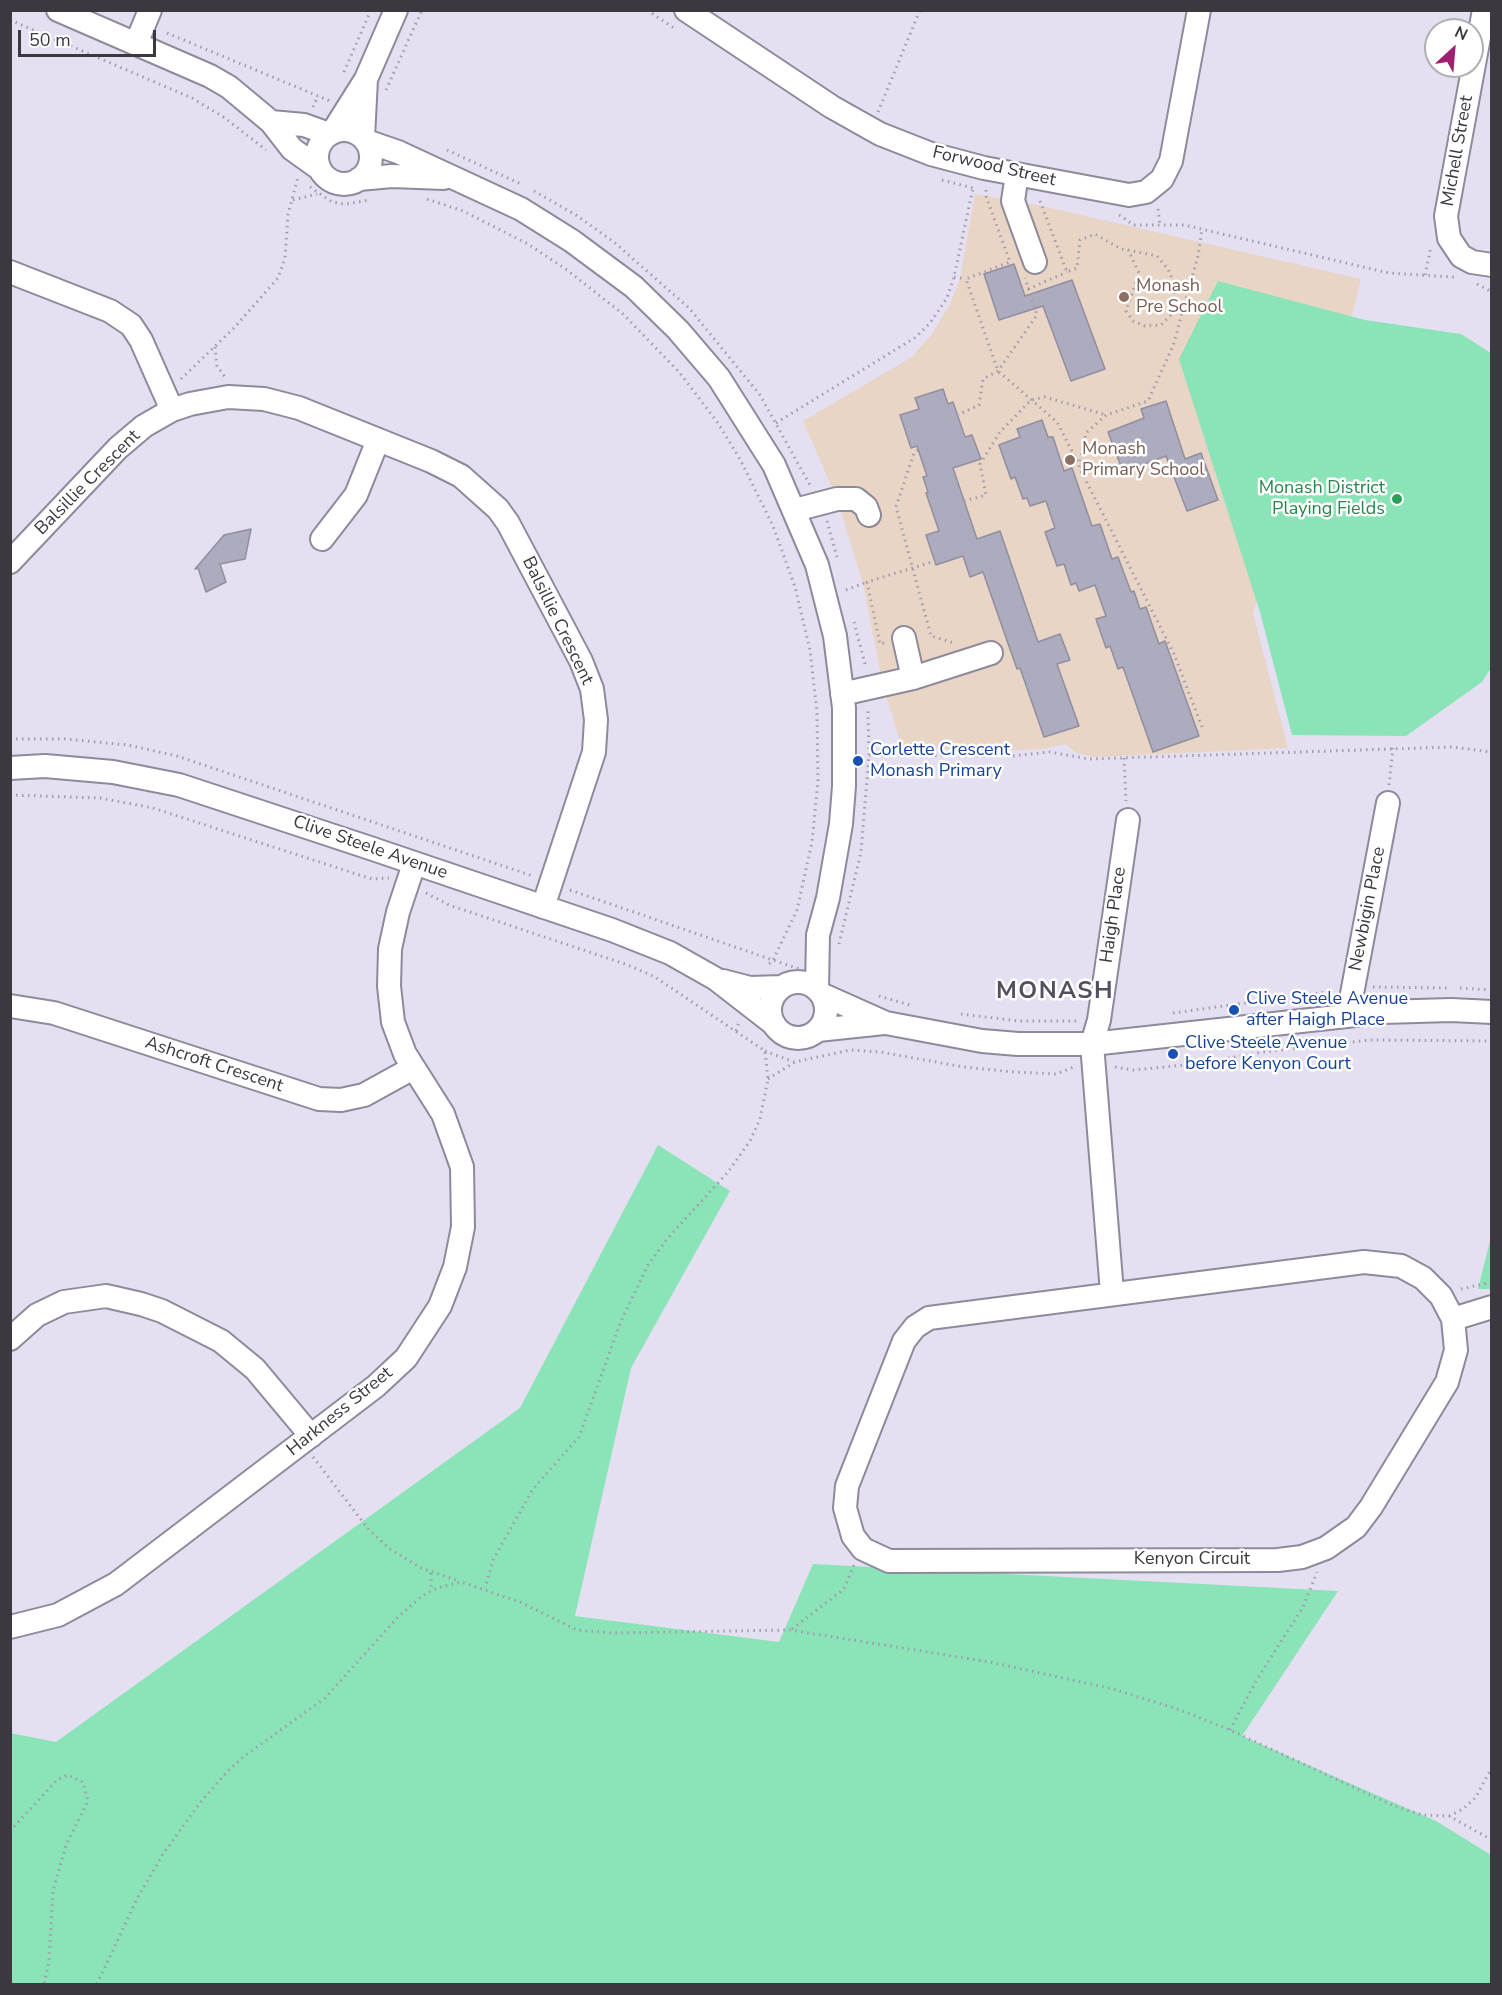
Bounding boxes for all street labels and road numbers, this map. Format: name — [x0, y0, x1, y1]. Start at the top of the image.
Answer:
street label: Michell Street — [1438, 94, 1478, 208]
street label: Forwood Street — [930, 142, 1058, 192]
street label: Balsillie Crescent — [31, 426, 145, 540]
street label: Balsillie Crescent — [517, 553, 597, 689]
street label: Clive Steele Avenue — [290, 811, 450, 885]
street label: Newbigin Place — [1345, 845, 1391, 973]
street label: Haigh Place — [1097, 866, 1131, 964]
street label: Ashcroft Crescent — [142, 1032, 286, 1098]
street label: Harkness Street — [283, 1363, 397, 1461]
street label: Kenyon Circuit — [1134, 1549, 1250, 1571]

